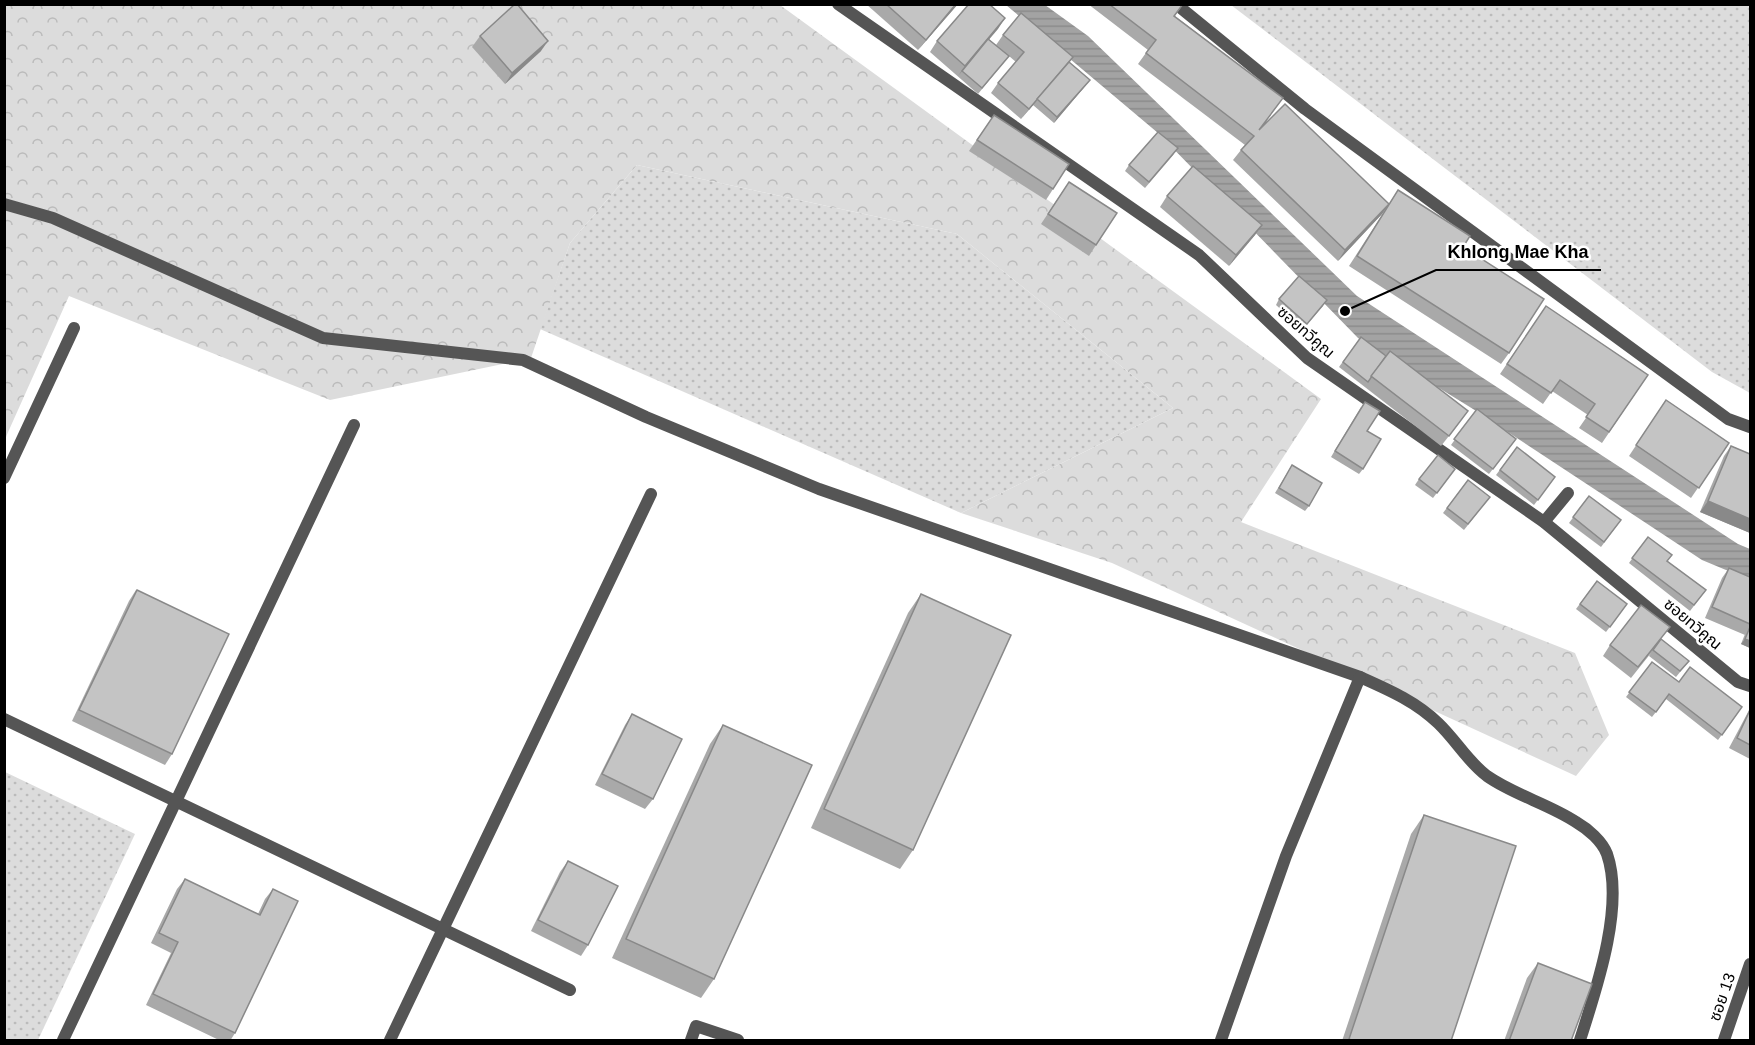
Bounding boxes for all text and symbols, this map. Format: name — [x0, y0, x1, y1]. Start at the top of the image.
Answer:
callout: Khlong Mae Kha — [1436, 234, 1601, 270]
text: Khlong Mae Kha — [1447, 242, 1589, 262]
street label: ซอยทวีคูณ — [1274, 303, 1338, 362]
street label: ซอยทวีคูณ — [1660, 595, 1725, 654]
street label: ซอย 13 — [1706, 971, 1738, 1023]

